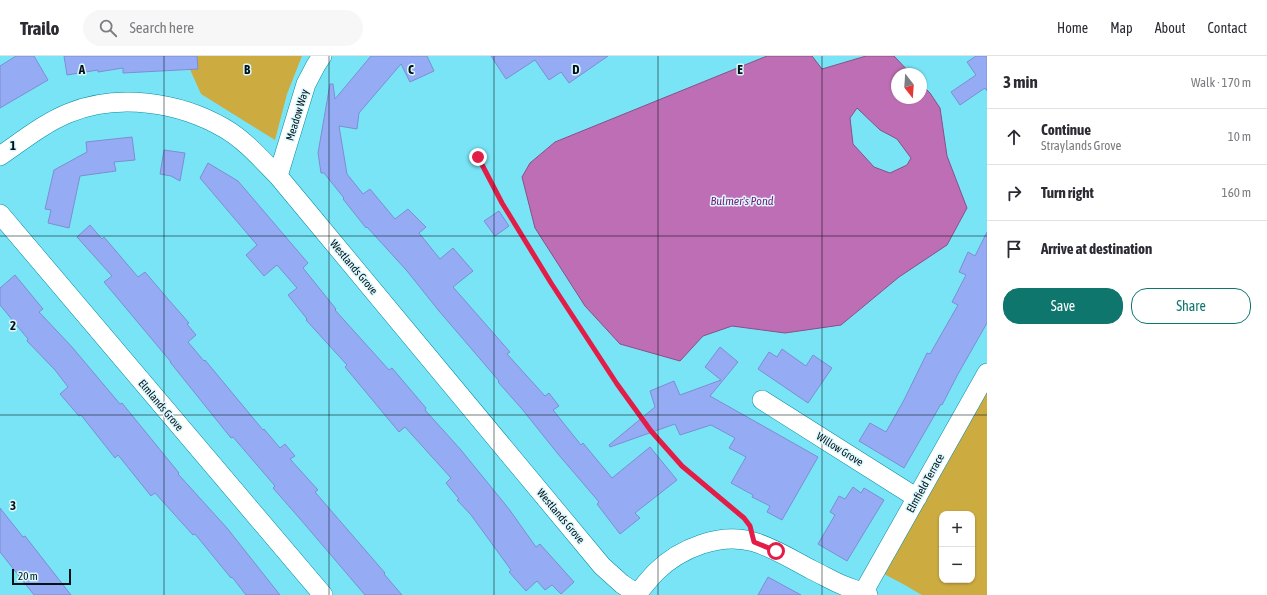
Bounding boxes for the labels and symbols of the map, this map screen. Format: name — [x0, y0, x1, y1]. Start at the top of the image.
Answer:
text: A — [78, 62, 86, 77]
text: B — [244, 62, 251, 77]
text: C — [408, 62, 414, 77]
text: D — [572, 62, 580, 77]
text: E — [737, 62, 743, 77]
north arrow — [891, 68, 927, 104]
street label: Meadow Way — [283, 87, 311, 142]
text: 1 — [10, 138, 16, 153]
route end — [469, 148, 487, 166]
water label: Bulmer's Pond — [710, 194, 774, 208]
street label: Westlands Grove — [328, 237, 380, 297]
text: 2 — [10, 318, 16, 333]
street label: Elmlands Grove — [136, 377, 186, 433]
street label: Willow Grove — [814, 430, 866, 468]
street label: Elmfield Terrace — [904, 452, 946, 514]
street label: Westlands Grove — [535, 486, 587, 546]
text: 3 — [10, 498, 16, 513]
route start — [767, 542, 785, 560]
scale bar — [12, 567, 71, 586]

